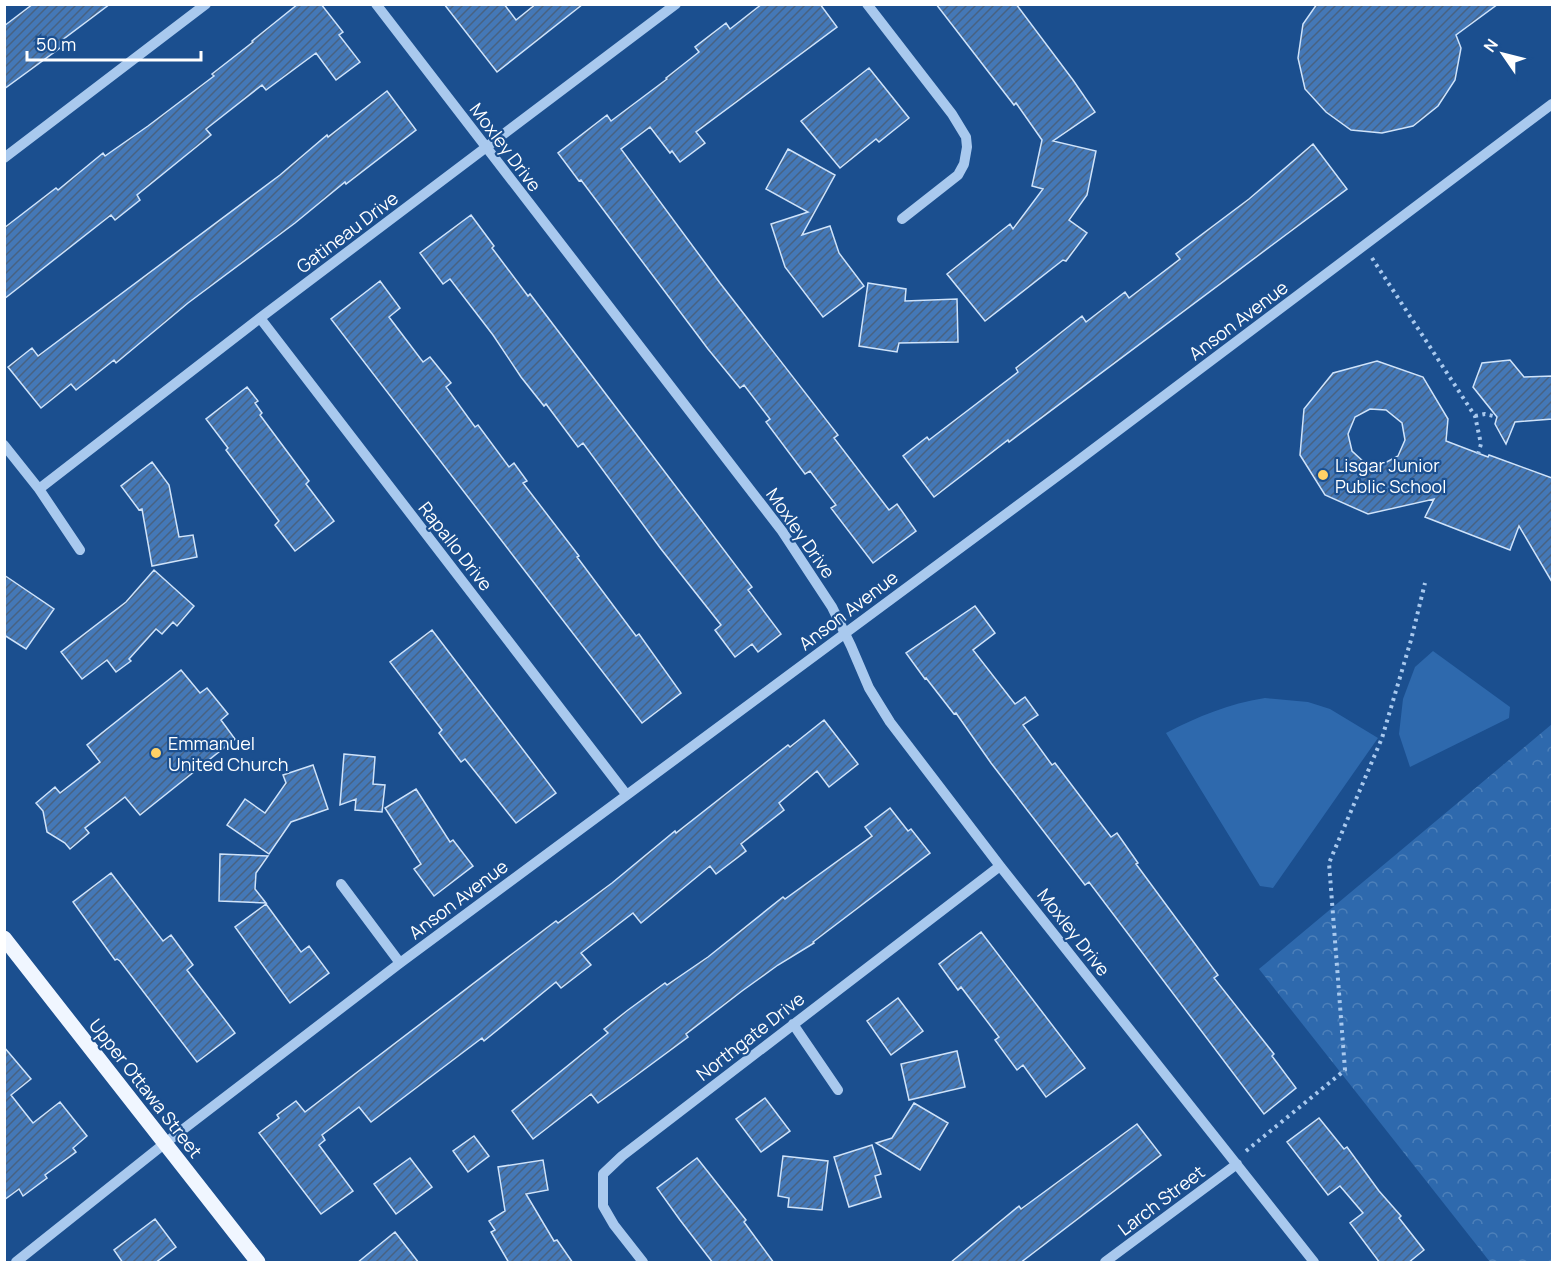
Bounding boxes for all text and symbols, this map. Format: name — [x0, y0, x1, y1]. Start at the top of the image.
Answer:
scale bar — [27, 24, 201, 62]
north arrow — [1473, 24, 1533, 84]
text: 50 m — [36, 32, 76, 56]
text: N — [1478, 34, 1503, 56]
street label: Moxley Drive — [465, 98, 547, 196]
street label: Gatineau Drive — [291, 186, 403, 278]
street label: Anson Avenue — [1184, 275, 1292, 365]
place label: Lisgar Junior Public School — [1335, 453, 1446, 498]
marker: Lisgar Junior Public School — [1316, 468, 1330, 482]
street label: Moxley Drive — [761, 483, 841, 583]
street label: Rapallo Drive — [414, 497, 498, 595]
street label: Anson Avenue — [794, 565, 902, 655]
place label: Emmanuel United Church — [168, 731, 288, 776]
marker: Emmanuel United Church — [149, 746, 163, 760]
street label: Anson Avenue — [404, 854, 512, 944]
street label: Moxley Drive — [1032, 883, 1116, 981]
street label: Northgate Drive — [691, 986, 809, 1086]
street label: Upper Ottawa Street — [84, 1014, 208, 1162]
street label: Larch Street — [1113, 1160, 1209, 1240]

